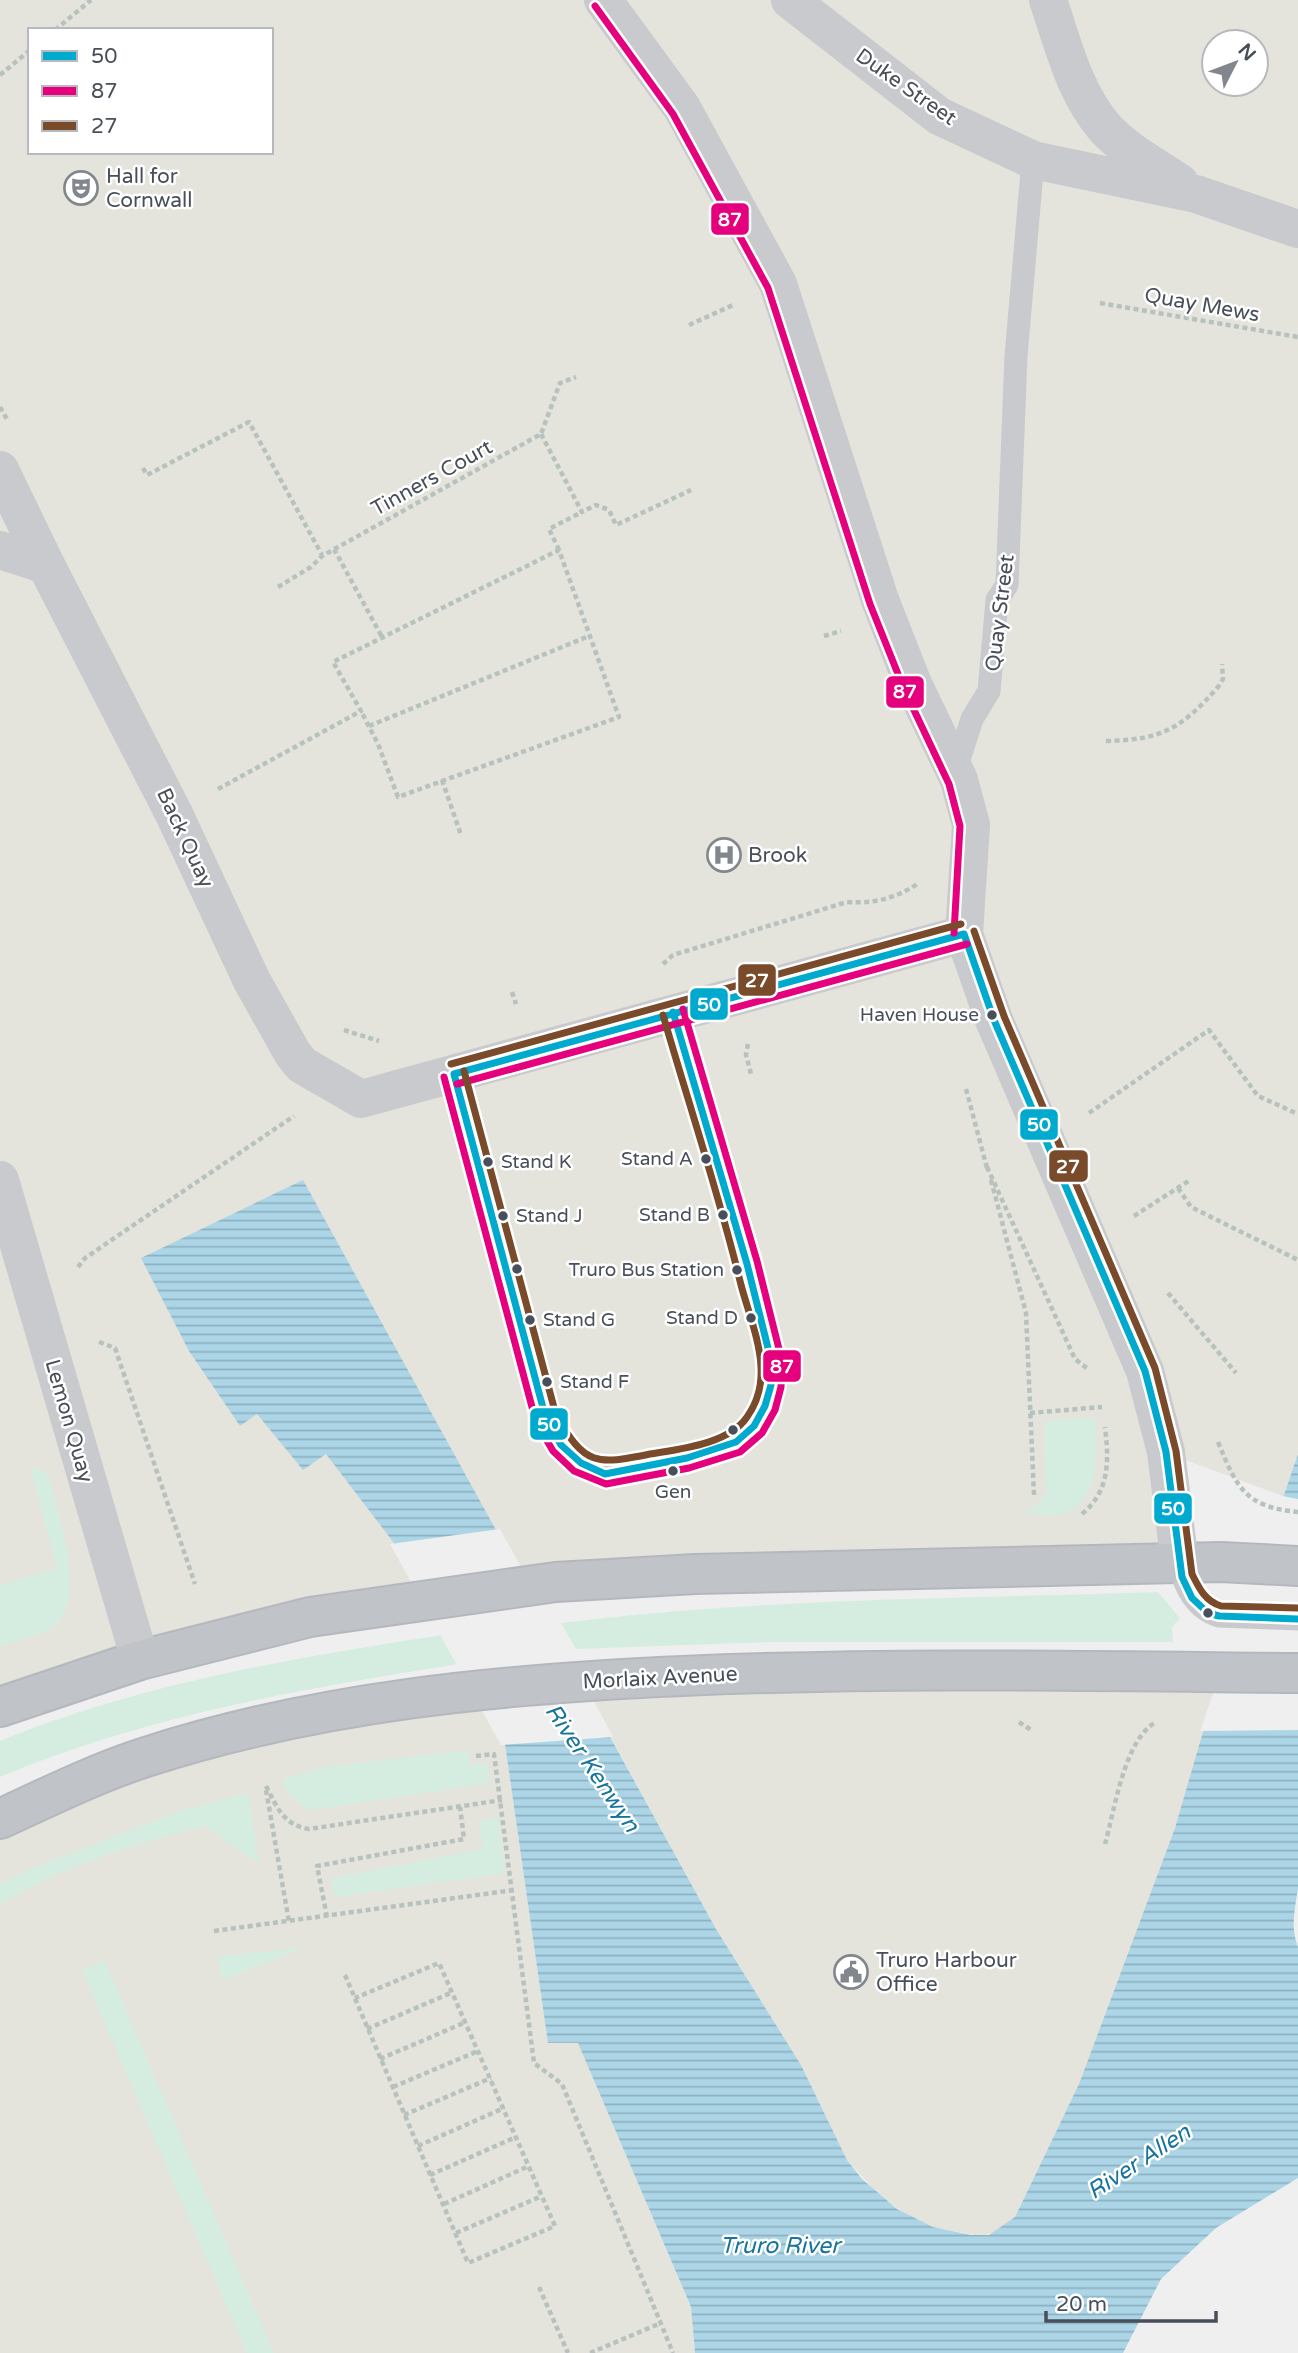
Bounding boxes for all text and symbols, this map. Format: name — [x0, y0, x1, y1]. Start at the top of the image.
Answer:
legend — [28, 28, 273, 154]
north arrow — [1200, 28, 1270, 98]
text: N — [1234, 39, 1260, 65]
street label: Duke Street — [851, 43, 961, 131]
text: 50 — [91, 44, 117, 69]
text: 87 — [91, 79, 117, 104]
text: 27 — [91, 114, 117, 139]
place label: Hall for Cornwall — [106, 164, 192, 213]
theatre icon: Hall for Cornwall — [62, 169, 100, 207]
line badge: 87 — [710, 202, 750, 236]
text: 87 — [718, 209, 742, 231]
street label: Quay Mews — [1142, 283, 1262, 327]
street label: Tinners Court — [367, 434, 497, 522]
street label: Quay Street — [980, 553, 1020, 673]
line badge: 87 — [885, 675, 925, 709]
text: 87 — [893, 681, 917, 703]
street label: Back Quay — [151, 784, 219, 892]
hospital icon: Brook — [705, 836, 743, 874]
place label: Brook — [748, 843, 807, 868]
line badge: 27 — [737, 963, 777, 997]
text: 27 — [745, 970, 769, 992]
line badge: 50 — [689, 987, 729, 1021]
text: 50 — [697, 994, 721, 1016]
place label: Haven House — [860, 1004, 979, 1026]
marker: Haven House — [985, 1008, 999, 1022]
line badge: 50 — [1019, 1108, 1059, 1141]
text: 50 — [1027, 1114, 1051, 1136]
place label: Stand A — [621, 1148, 693, 1170]
line badge: 27 — [1048, 1149, 1089, 1183]
place label: Stand K — [501, 1151, 572, 1173]
marker: Stand A — [699, 1152, 713, 1166]
marker: Stand K — [481, 1155, 495, 1169]
text: 27 — [1056, 1156, 1080, 1178]
place label: Stand B — [639, 1204, 710, 1226]
place label: Stand J — [516, 1205, 583, 1227]
marker: Stand B — [716, 1208, 730, 1222]
marker: Stand J — [496, 1209, 510, 1223]
place label: Truro Bus Station — [568, 1259, 724, 1281]
unlabelled marker — [510, 1262, 524, 1276]
marker: Truro Bus Station — [730, 1263, 744, 1277]
place label: Stand D — [666, 1307, 738, 1329]
place label: Stand G — [543, 1309, 615, 1331]
marker: Stand D — [744, 1311, 758, 1325]
marker: Stand G — [523, 1313, 537, 1327]
line badge: 87 — [762, 1349, 802, 1383]
text: 87 — [770, 1356, 794, 1378]
street label: Lemon Quay — [40, 1357, 98, 1485]
place label: Stand F — [560, 1371, 629, 1393]
marker: Stand F — [540, 1375, 554, 1389]
line badge: 50 — [529, 1407, 569, 1441]
text: 50 — [537, 1414, 561, 1436]
unlabelled marker — [726, 1423, 740, 1437]
marker: Gen — [666, 1464, 680, 1478]
place label: Gen — [655, 1481, 691, 1503]
line badge: 50 — [1153, 1492, 1193, 1525]
text: 50 — [1161, 1498, 1185, 1520]
unlabelled marker — [1201, 1606, 1215, 1620]
street label: Morlaix Avenue — [582, 1661, 738, 1695]
water label: River Kenwyn — [539, 1699, 646, 1838]
place label: Truro Harbour Office — [876, 1948, 1017, 1997]
public building icon: Truro Harbour Office — [832, 1953, 870, 1991]
water label: River Allen — [1082, 2118, 1197, 2206]
water label: Truro River — [720, 2232, 843, 2260]
scale bar — [1046, 2280, 1216, 2324]
text: 20 m — [1056, 2292, 1107, 2317]

